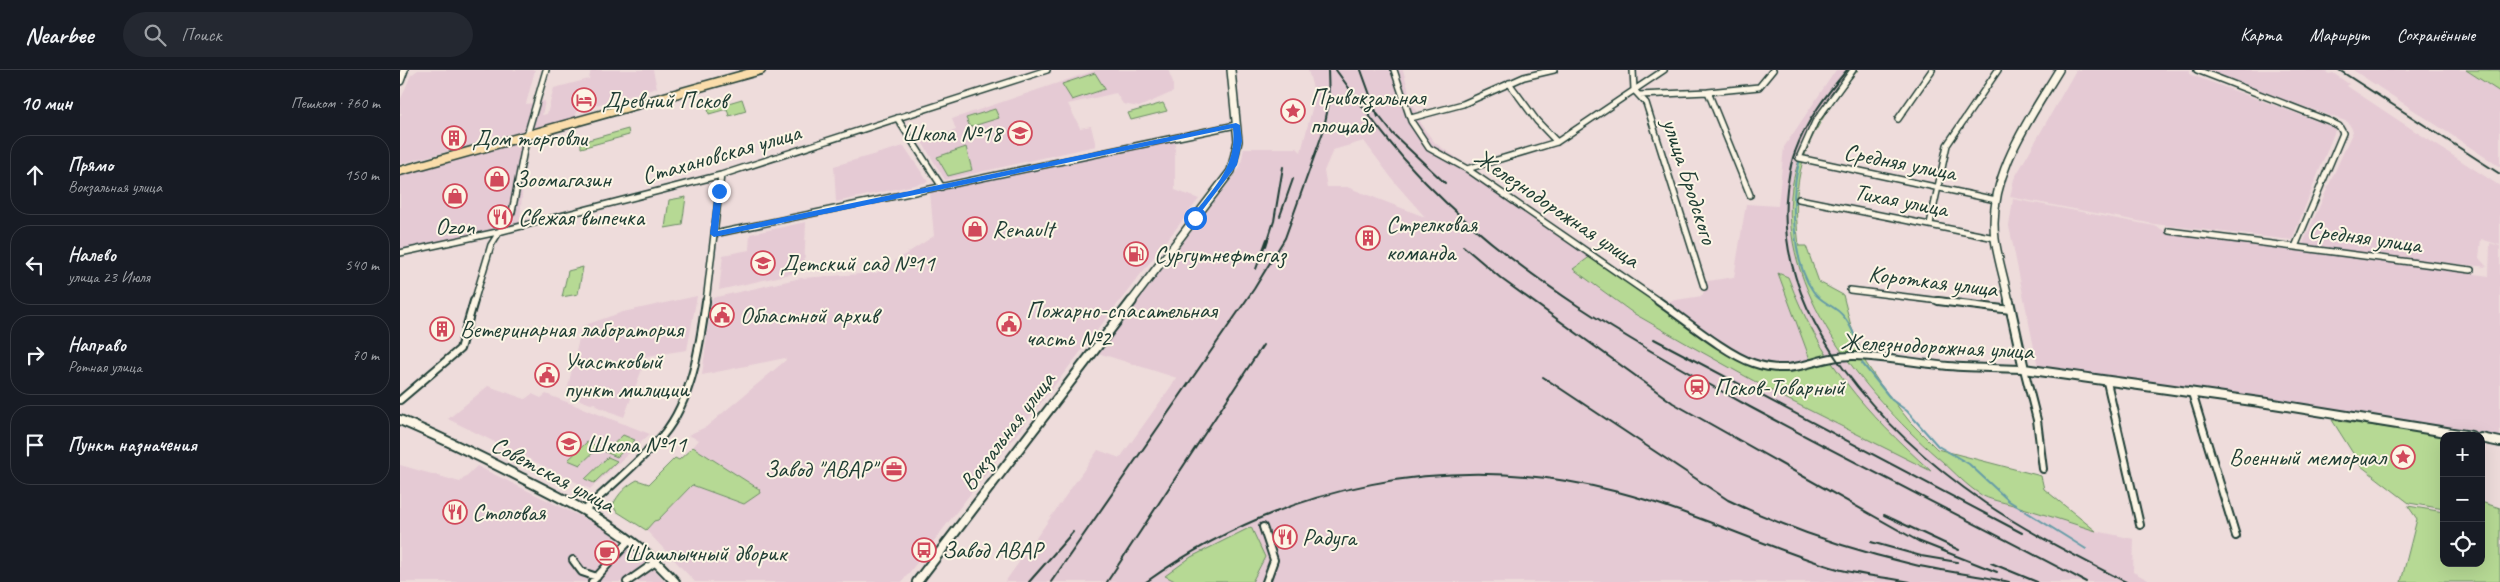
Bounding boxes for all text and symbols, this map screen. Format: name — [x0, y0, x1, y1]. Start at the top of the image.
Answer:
search box — [123, 12, 473, 57]
text: Nearbee — [25, 20, 93, 50]
icon: search — [141, 21, 169, 49]
text: Поиск — [181, 23, 221, 47]
text: Карта — [2240, 24, 2281, 46]
text: Маршрут — [2309, 24, 2369, 46]
text: Сохранённые — [2397, 24, 2475, 46]
place label: Привокзальная площадь — [1310, 82, 1427, 140]
place label: Древний Псков — [602, 85, 732, 115]
hotel icon: Древний Псков — [571, 87, 597, 113]
text: 10 мин — [20, 90, 72, 116]
text: Пешком · 760 m — [291, 93, 380, 113]
place icon: Привокзальная площадь — [1280, 98, 1306, 124]
street label: улица Бродского — [1655, 112, 1725, 249]
street label: Стахановская улица — [638, 117, 805, 191]
place label: Школа №18 — [902, 118, 1004, 148]
school or university icon: Школа №18 — [1007, 120, 1033, 146]
place label: Дом торговли — [472, 123, 589, 153]
building icon: Дом торговли — [441, 125, 467, 151]
street label: Средняя улица — [1841, 136, 1961, 188]
street label: Железнодорожная улица — [1469, 142, 1647, 275]
text: Прямо — [68, 153, 113, 177]
icon: ahead — [21, 161, 49, 189]
place label: Зоомагазин — [514, 164, 613, 194]
text: 150 m — [345, 165, 379, 185]
shop icon: Зоомагазин — [484, 166, 510, 192]
street label: Тихая улица — [1852, 176, 1953, 224]
text: Вокзальная улица — [68, 177, 162, 197]
route end — [708, 180, 731, 203]
shop icon: Ozon — [442, 183, 468, 209]
place label: Свежая выпечка — [518, 202, 646, 232]
restaurant icon: Свежая выпечка — [487, 204, 513, 230]
route start — [1184, 207, 1207, 230]
place label: Стрелковая команда — [1386, 209, 1478, 267]
place label: Ozon — [435, 211, 475, 241]
place label: Renault — [992, 214, 1057, 244]
street label: Средняя улица — [2307, 214, 2425, 260]
shop icon: Renault — [962, 216, 988, 242]
building icon: Стрелковая команда — [1355, 225, 1381, 251]
place label: Сургутнефтегаз — [1154, 239, 1287, 269]
fuel station icon: Сургутнефтегаз — [1123, 241, 1149, 267]
text: Налево — [68, 243, 116, 267]
place label: Детский сад №11 — [780, 248, 936, 278]
school or university icon: Детский сад №11 — [750, 250, 776, 276]
icon: left — [21, 251, 49, 279]
text: 540 m — [345, 255, 379, 275]
street label: Короткая улица — [1867, 258, 2001, 304]
text: улица 23 Июля — [68, 267, 150, 287]
place label: Пожарно-спасательная часть №2 — [1026, 295, 1218, 353]
place label: Областной архив — [740, 300, 882, 330]
public building icon: Областной архив — [709, 302, 735, 328]
public building icon: Пожарно-спасательная часть №2 — [996, 311, 1022, 337]
place label: Ветеринарная лаборатория — [460, 314, 685, 344]
building icon: Ветеринарная лаборатория — [429, 316, 455, 342]
street label: Железнодорожная улица — [1840, 326, 2036, 366]
text: Направо — [68, 333, 126, 357]
icon: right — [21, 341, 49, 369]
text: 70 m — [352, 345, 379, 365]
place label: Участковый пункт милиции — [564, 346, 690, 404]
text: Ротная улица — [68, 357, 142, 377]
public building icon: Участковый пункт милиции — [534, 362, 560, 388]
street label: Вокзальная улица — [953, 365, 1062, 496]
place label: Псков-Товарный — [1714, 372, 1847, 402]
station icon: Псков-Товарный — [1684, 374, 1710, 400]
street label: Советская улица — [486, 429, 621, 520]
place label: Школа №11 — [586, 429, 687, 459]
icon: arrive — [21, 431, 49, 459]
school or university icon: Школа №11 — [556, 431, 582, 457]
map controls — [2440, 432, 2485, 567]
button: + — [2440, 432, 2485, 477]
text: Пункт назначения — [68, 433, 197, 457]
place label: Военный мемориал — [2229, 442, 2387, 472]
place icon: Военный мемориал — [2390, 444, 2416, 470]
place label: Завод "АВАР" — [764, 454, 881, 484]
office icon: Завод "АВАР" — [881, 456, 907, 482]
button: − — [2440, 477, 2485, 522]
place label: Столовая — [472, 497, 547, 527]
restaurant icon: Столовая — [442, 499, 468, 525]
place label: Радуга — [1302, 522, 1358, 552]
button: locate — [2440, 522, 2485, 567]
restaurant icon: Радуга — [1272, 524, 1298, 550]
place label: Завод АВАР — [942, 535, 1045, 565]
bus stop icon: Завод АВАР — [911, 537, 937, 563]
place label: Шашлычный дворик — [624, 538, 788, 568]
cafe icon: Шашлычный дворик — [594, 540, 620, 566]

